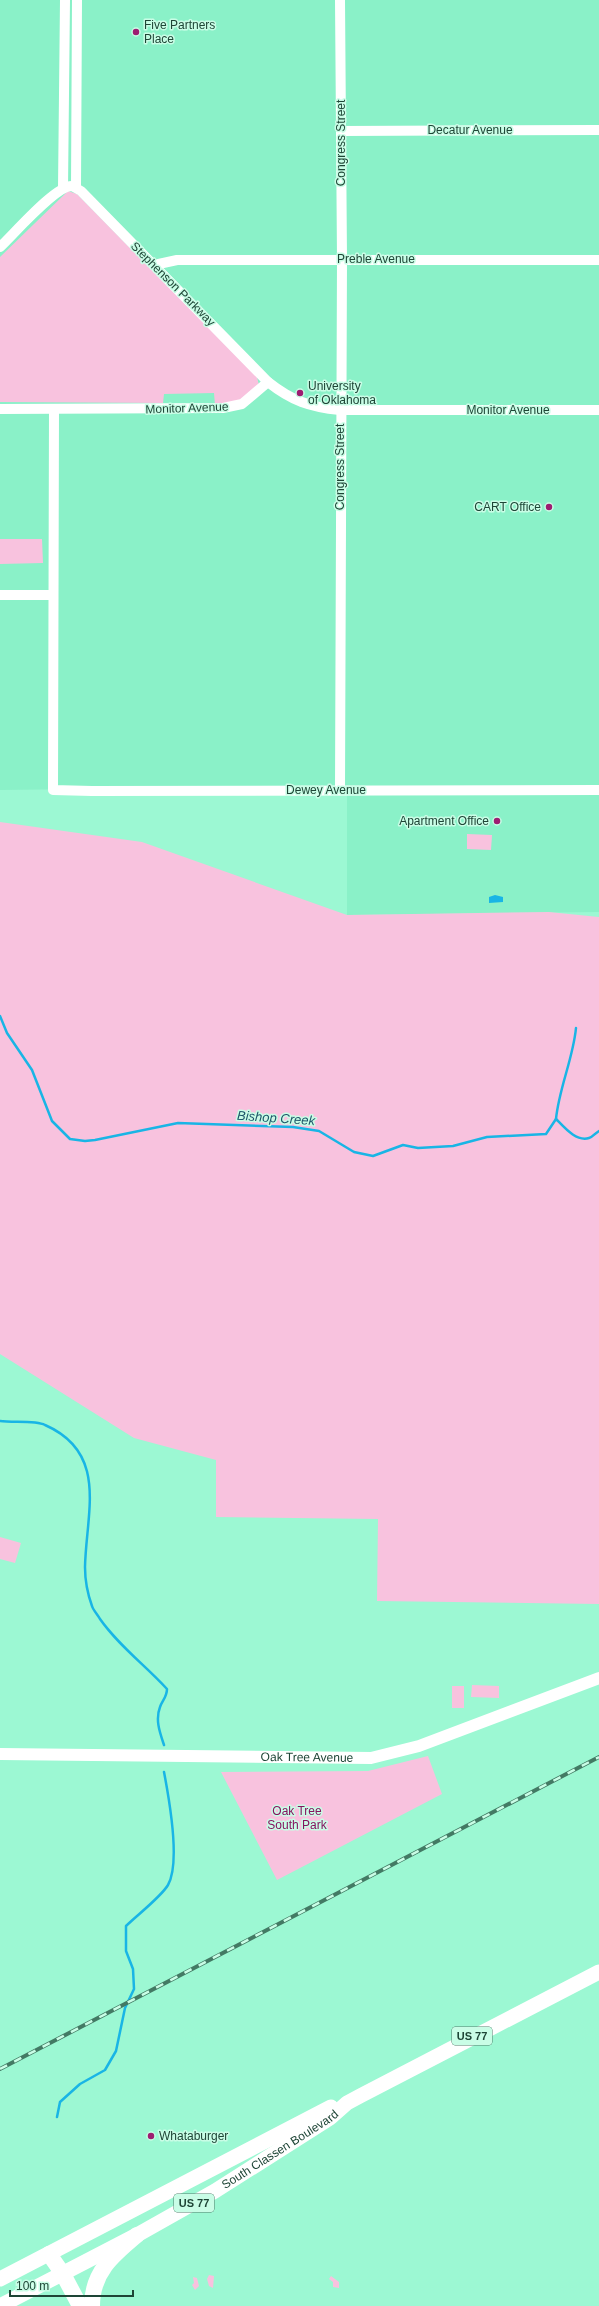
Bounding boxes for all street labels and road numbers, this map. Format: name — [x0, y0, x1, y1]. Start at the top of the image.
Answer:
street label: Congress Street — [334, 99, 348, 186]
street label: Decatur Avenue — [427, 123, 513, 137]
street label: Stephenson Parkway — [128, 239, 218, 329]
street label: Preble Avenue — [337, 252, 415, 266]
street label: Monitor Avenue — [145, 400, 229, 416]
street label: Monitor Avenue — [466, 403, 550, 417]
street label: Congress Street — [333, 423, 347, 510]
street label: Dewey Avenue — [286, 783, 366, 797]
street label: Oak Tree Avenue — [261, 1750, 354, 1765]
road number: US 77 — [452, 2027, 492, 2045]
street label: South Classen Boulevard — [219, 2107, 341, 2192]
road number: US 77 — [174, 2194, 214, 2212]

